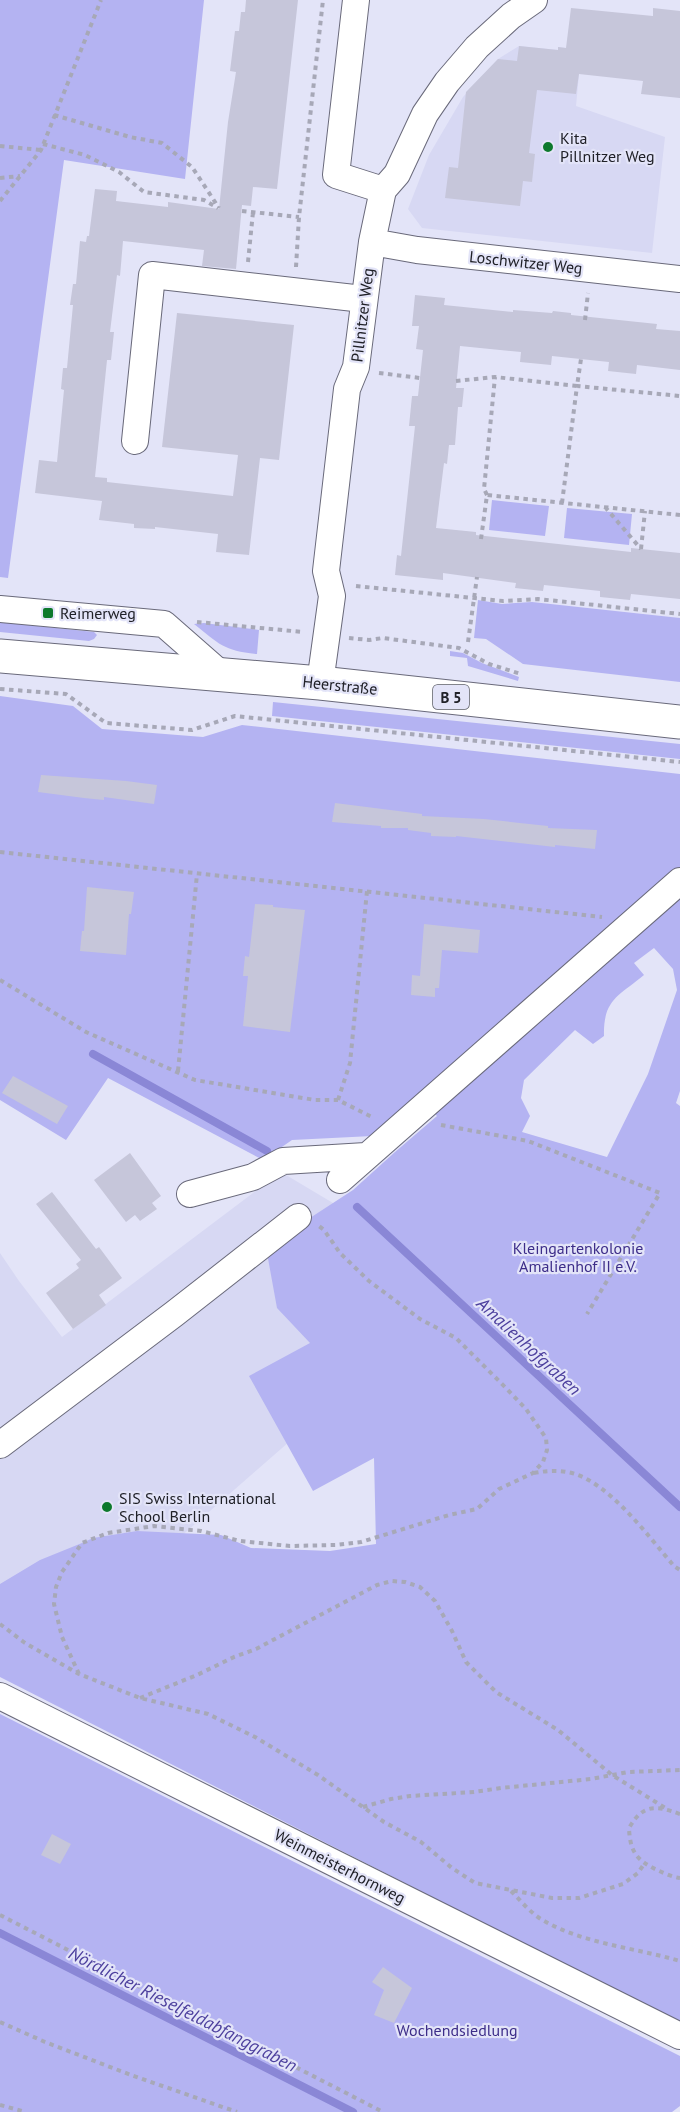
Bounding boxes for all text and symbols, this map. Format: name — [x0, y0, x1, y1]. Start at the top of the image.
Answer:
place label: Kita Pillnitzer Weg — [560, 128, 655, 166]
marker: Kita Pillnitzer Weg — [541, 140, 555, 154]
street label: Loschwitzer Weg — [468, 246, 584, 278]
street label: Pillnitzer Weg — [346, 267, 378, 363]
place label: Reimerweg — [60, 603, 136, 623]
marker: Reimerweg — [41, 606, 55, 620]
street label: Heerstraße — [301, 671, 379, 699]
road number: B 5 — [433, 685, 469, 709]
park label: Kleingartenkolonie Amalienhof II e.V. — [513, 1238, 643, 1276]
water label: Amalienhofgraben — [471, 1291, 586, 1400]
place label: SIS Swiss International School Berlin — [119, 1488, 276, 1526]
marker: SIS Swiss International School Berlin — [100, 1500, 114, 1514]
street label: Weinmeisterhornweg — [271, 1824, 409, 1908]
water label: Nördlicher Rieselfeldabfanggraben — [65, 1941, 301, 2077]
park label: Wochendsiedlung — [396, 2020, 518, 2040]

